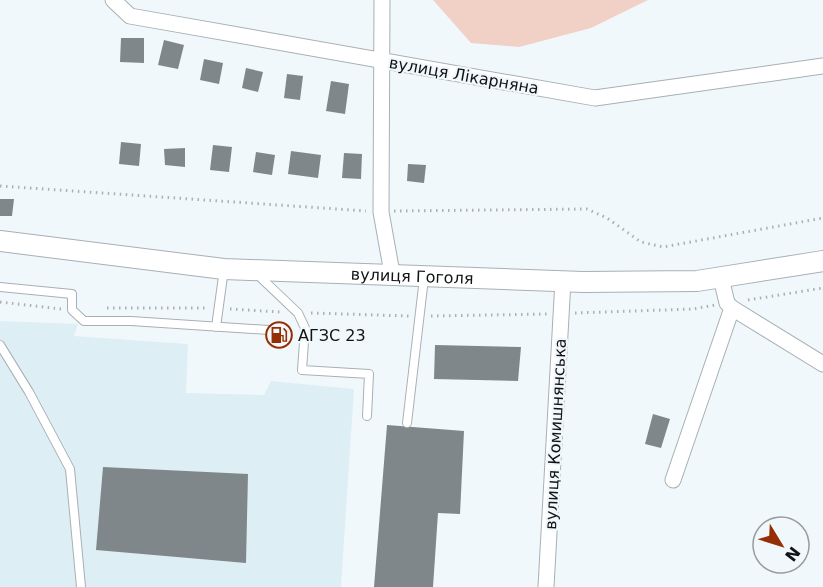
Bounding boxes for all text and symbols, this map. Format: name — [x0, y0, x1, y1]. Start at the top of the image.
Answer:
street label: вулиця Лікарняна — [388, 53, 540, 98]
street label: вулиця Гоголя — [350, 265, 474, 288]
fuel station icon: АГЗС 23 — [264, 320, 294, 350]
place label: АГЗС 23 — [298, 326, 366, 345]
street label: вулиця Комишнянська — [541, 338, 570, 530]
north arrow — [751, 515, 811, 575]
text: N — [781, 543, 804, 565]

